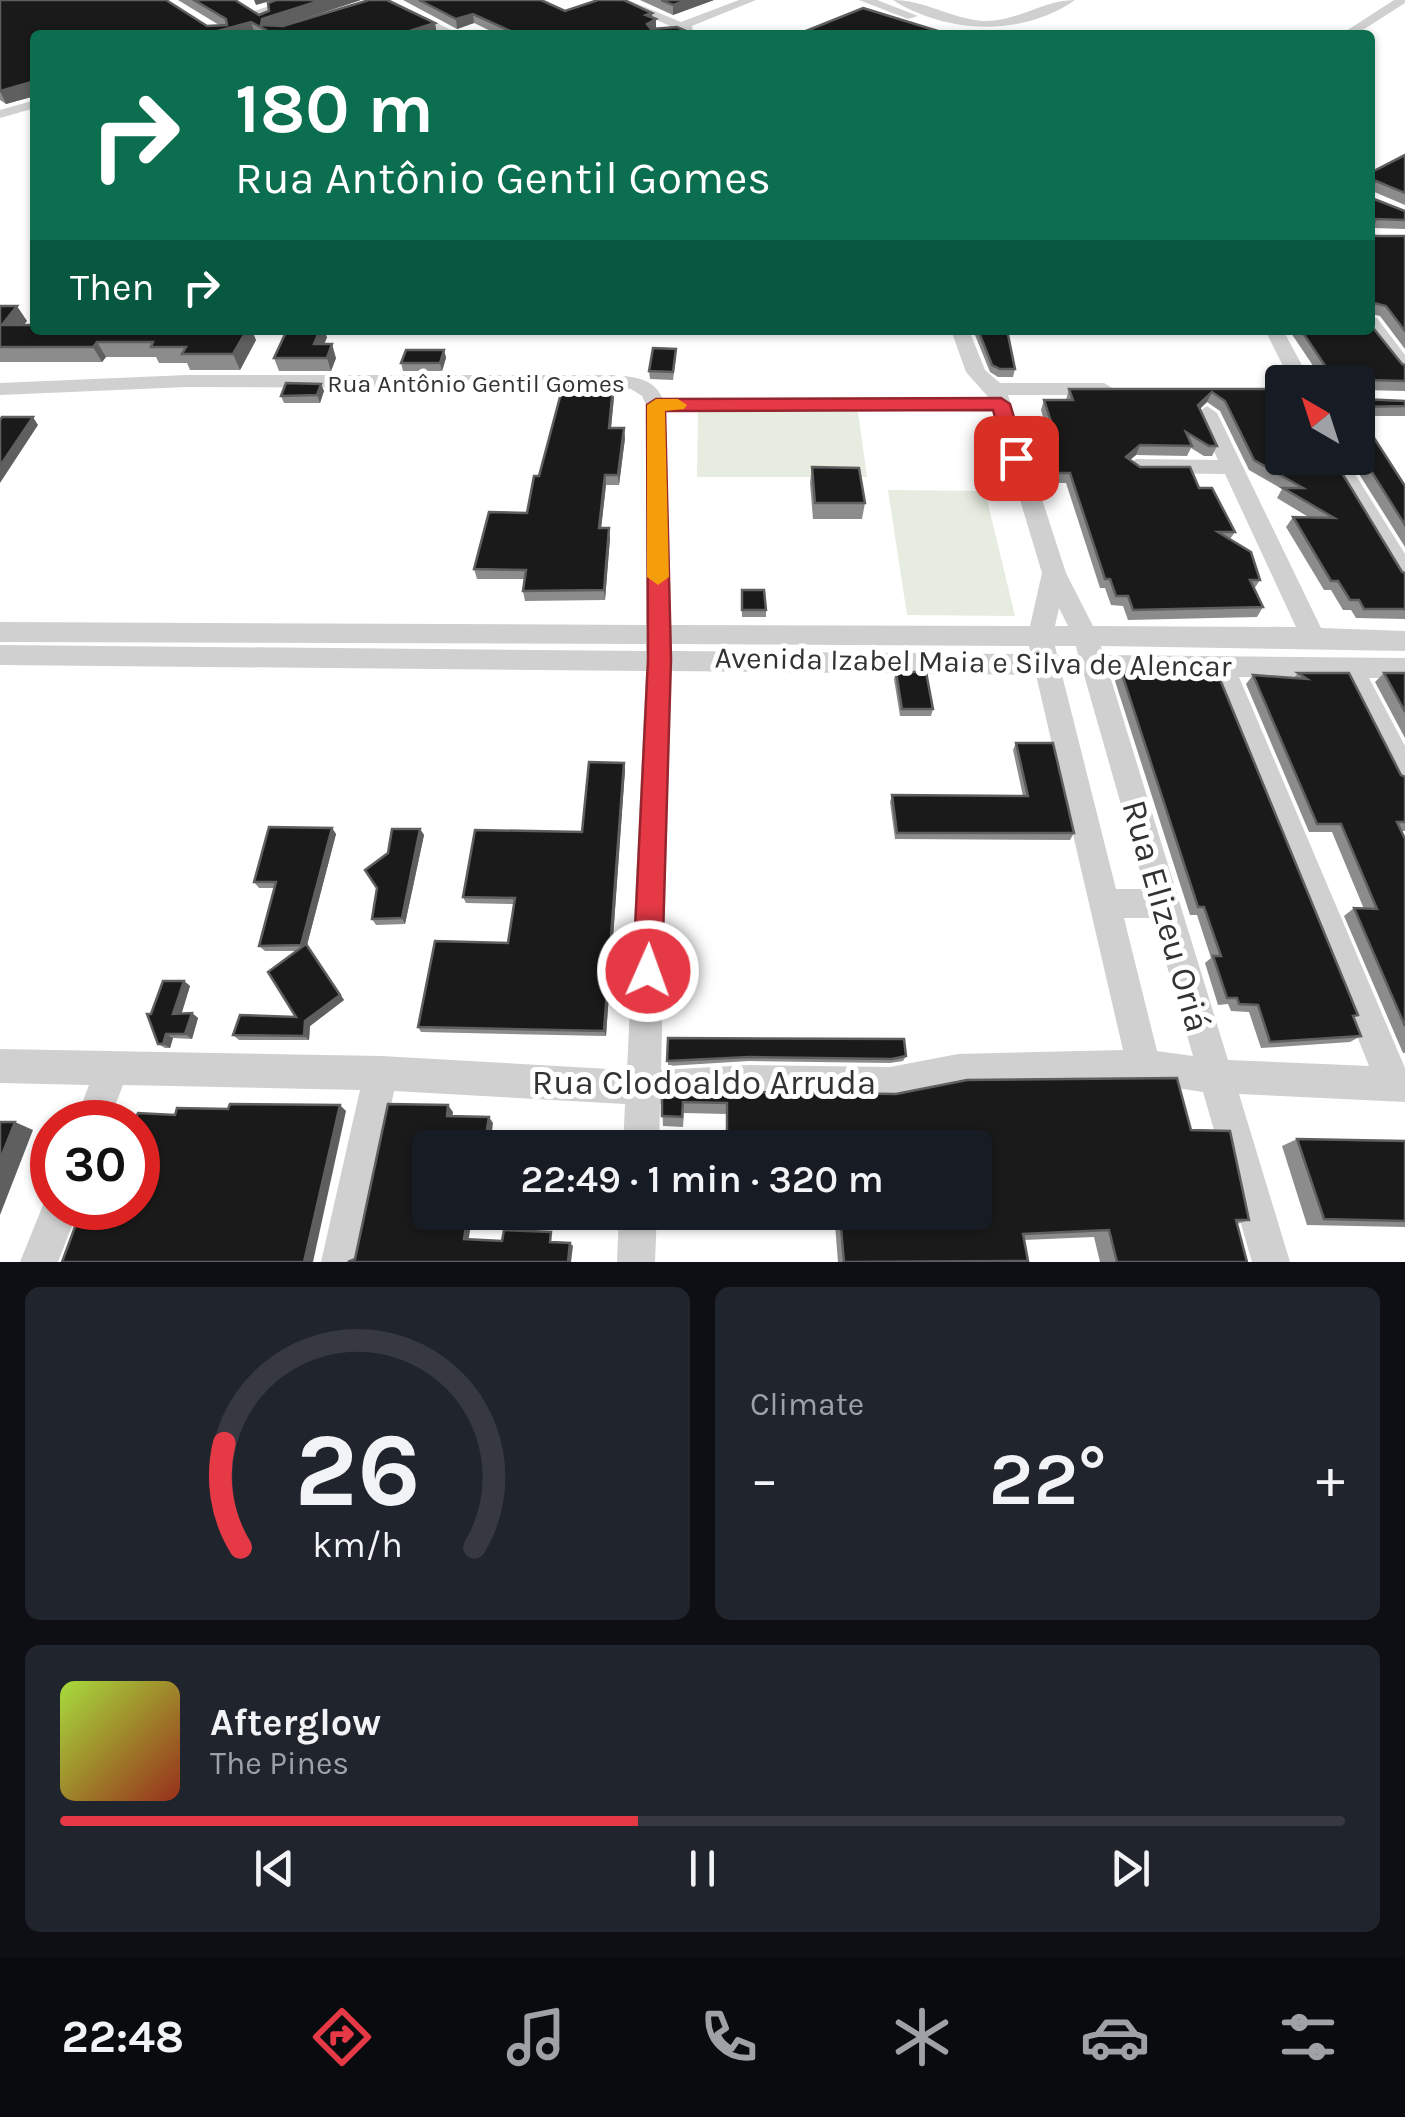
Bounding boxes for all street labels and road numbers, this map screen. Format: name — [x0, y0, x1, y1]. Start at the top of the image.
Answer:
street label: Rua Antônio Gentil Gomes — [327, 369, 625, 398]
street label: Avenida Izabel Maia e Silva de Alencar — [714, 639, 1232, 685]
street label: Rua Elizeu Oriá — [1113, 795, 1219, 1037]
street label: Rua Clodoaldo Arruda — [532, 1062, 876, 1103]

